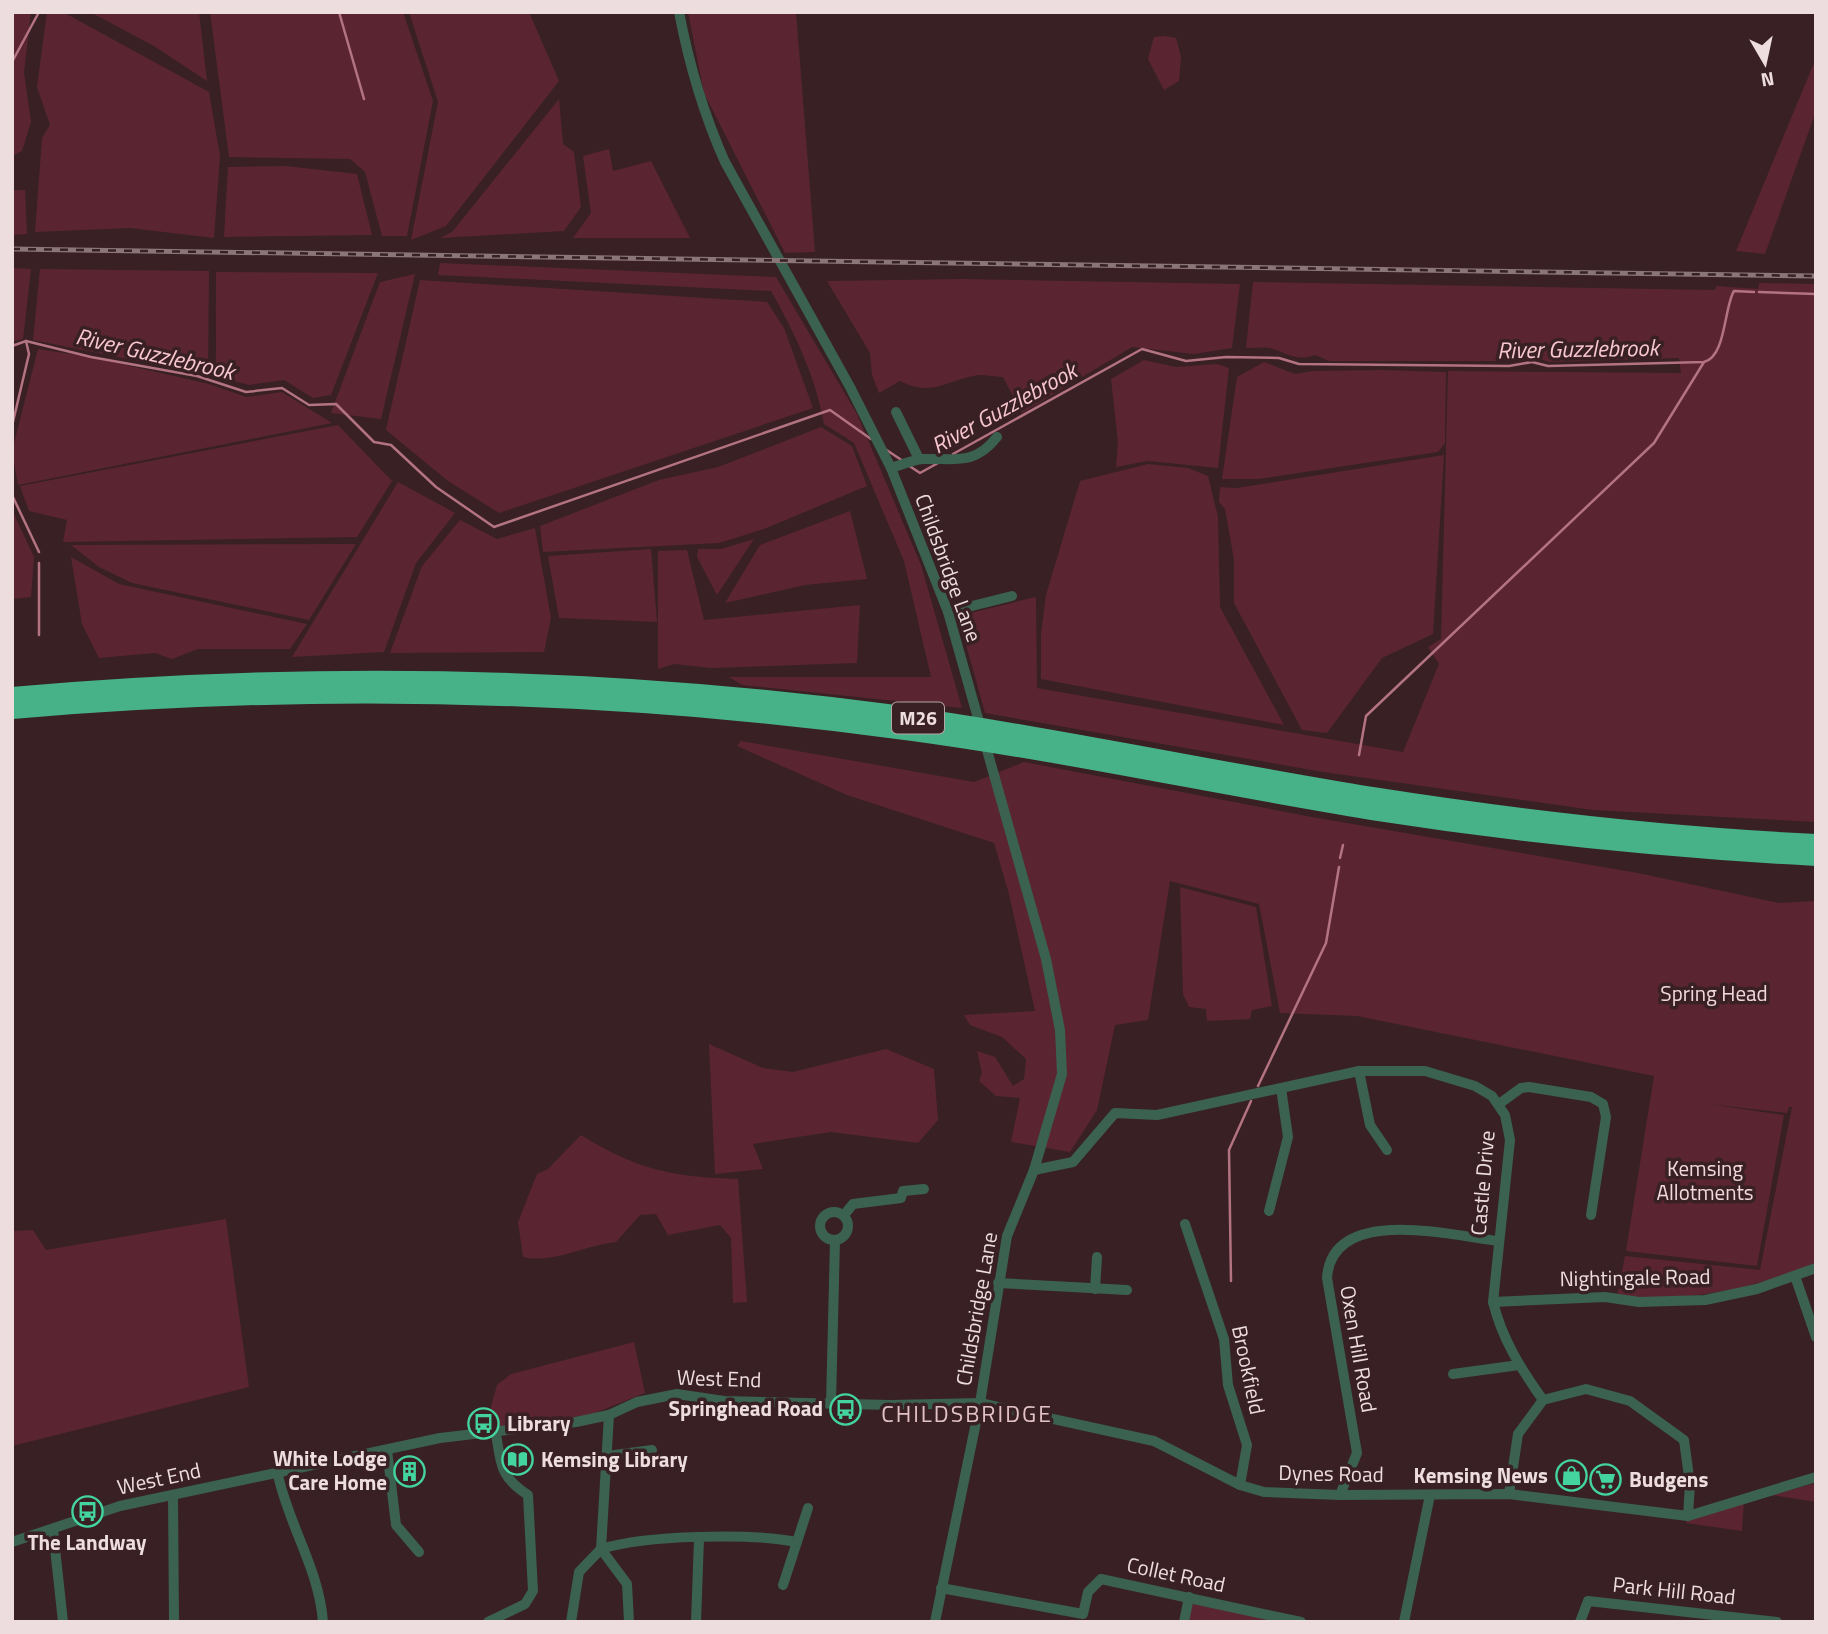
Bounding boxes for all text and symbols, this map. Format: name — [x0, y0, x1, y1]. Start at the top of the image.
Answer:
north arrow — [1730, 28, 1800, 98]
text: N — [1759, 65, 1777, 96]
water label: River Guzzlebrook — [72, 318, 240, 389]
water label: River Guzzlebrook — [1497, 330, 1662, 367]
water label: River Guzzlebrook — [925, 352, 1085, 462]
street label: Childsbridge Lane — [907, 489, 991, 646]
road number: M26 — [892, 702, 944, 734]
park label: Spring Head — [1660, 977, 1768, 1009]
street label: Castle Drive — [1461, 1129, 1503, 1237]
park label: Kemsing Allotments — [1656, 1152, 1754, 1208]
street label: Childsbridge Lane — [947, 1229, 1005, 1388]
street label: Nightingale Road — [1559, 1260, 1711, 1294]
street label: Oxen Hill Road — [1332, 1283, 1386, 1415]
street label: Brookfield — [1224, 1322, 1274, 1417]
street label: West End — [676, 1361, 762, 1395]
place label: Springhead Road — [669, 1392, 823, 1424]
bus stop icon: Springhead Road — [829, 1392, 863, 1426]
district label: CHILDSBRIDGE — [881, 1396, 1053, 1431]
bus stop icon: Library — [467, 1407, 501, 1441]
place label: Library — [507, 1407, 571, 1439]
place label: White Lodge Care Home — [273, 1442, 387, 1498]
library icon: Kemsing Library — [501, 1443, 535, 1477]
place label: Kemsing Library — [541, 1443, 688, 1475]
street label: West End — [114, 1454, 203, 1502]
building icon: White Lodge Care Home — [393, 1454, 427, 1488]
street label: Dynes Road — [1278, 1456, 1384, 1490]
place label: Kemsing News — [1414, 1459, 1548, 1491]
shop icon: Kemsing News — [1554, 1459, 1588, 1493]
supermarket icon: Budgens — [1589, 1463, 1623, 1497]
place label: Budgens — [1629, 1463, 1708, 1495]
bus stop icon: The Landway — [70, 1494, 104, 1528]
place label: The Landway — [27, 1526, 147, 1558]
street label: Collet Road — [1124, 1548, 1228, 1600]
street label: Park Hill Road — [1611, 1568, 1737, 1612]

